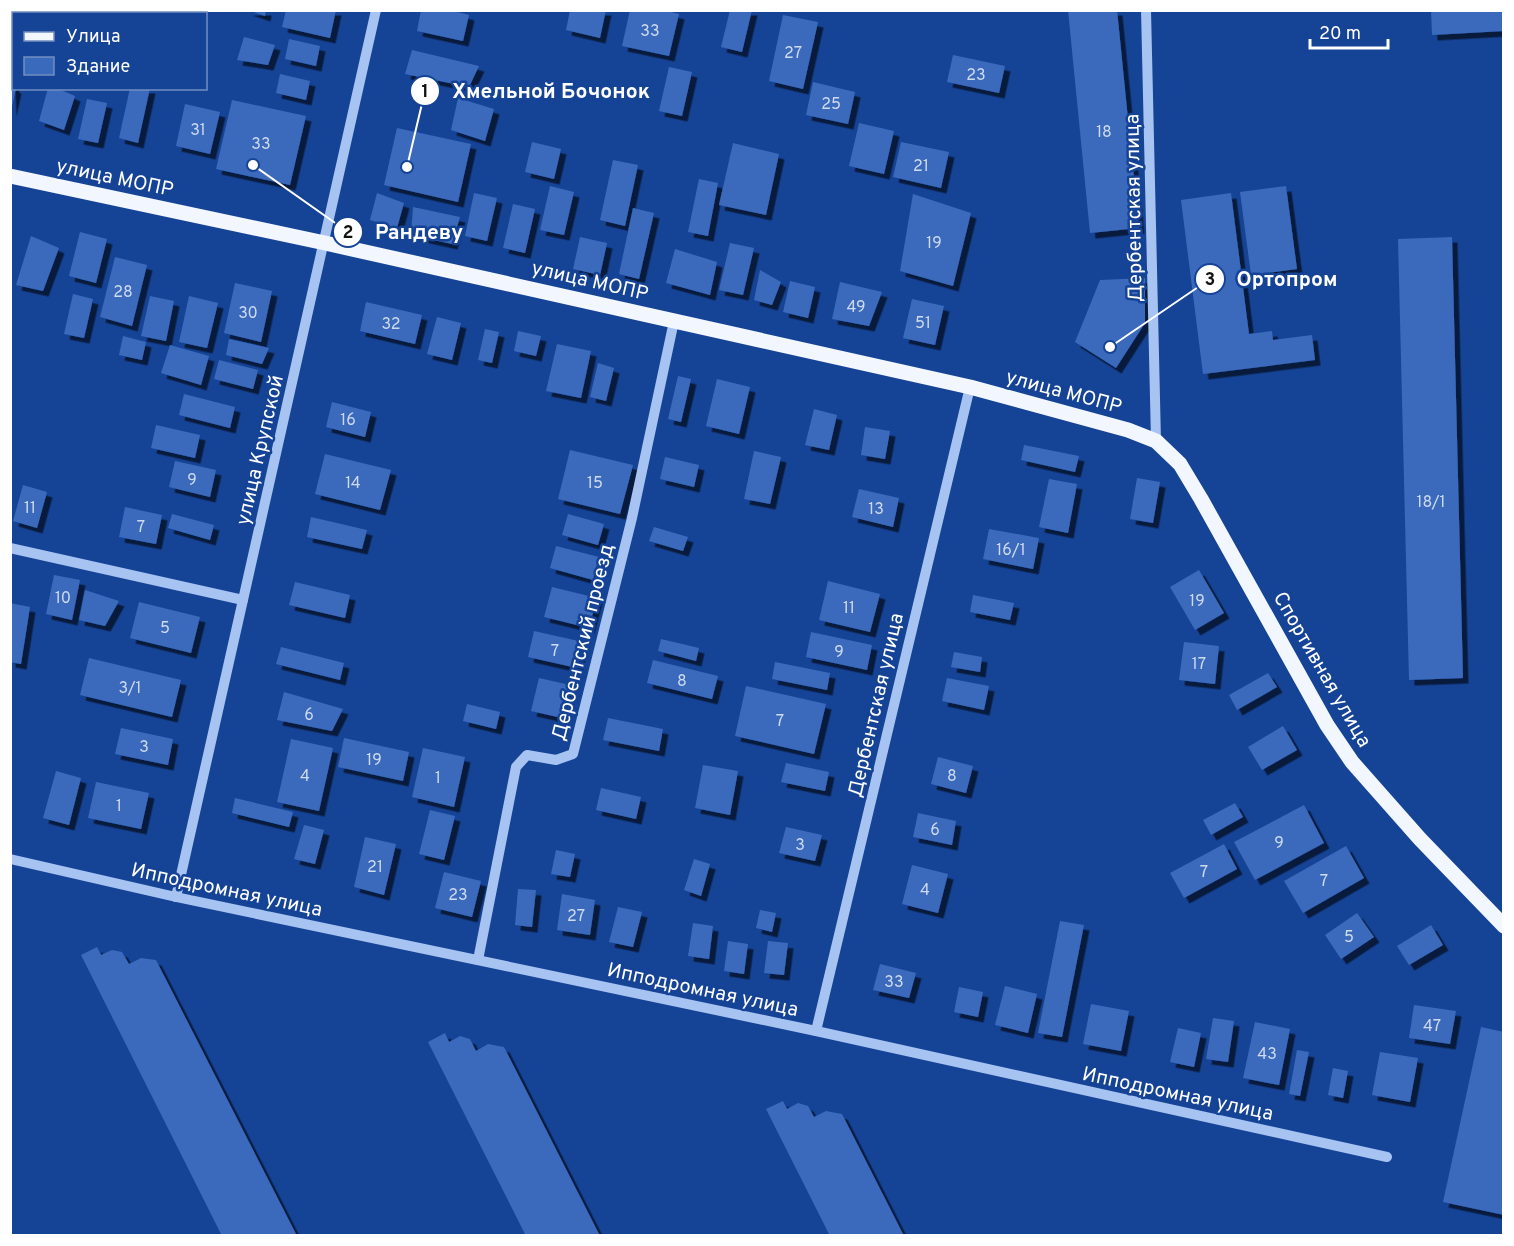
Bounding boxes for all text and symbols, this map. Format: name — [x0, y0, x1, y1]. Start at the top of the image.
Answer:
legend — [12, 12, 207, 90]
scale bar — [1310, 12, 1388, 50]
house number: 33 — [640, 22, 660, 42]
text: 20 m — [1319, 23, 1361, 46]
text: Улица — [66, 26, 120, 49]
house number: 27 — [784, 44, 802, 64]
text: Здание — [66, 56, 130, 79]
house number: 23 — [966, 66, 986, 86]
callout: Хмельной Бочонок — [410, 71, 662, 110]
text: Хмельной Бочонок — [452, 79, 650, 106]
text: 1 — [421, 81, 429, 104]
house number: 25 — [821, 95, 841, 115]
street label: Дербентская улица — [1120, 114, 1150, 302]
house number: 31 — [190, 121, 206, 141]
house number: 18 — [1096, 123, 1112, 143]
house number: 33 — [251, 135, 271, 155]
street label: улица МОПР — [54, 154, 176, 204]
house number: 21 — [913, 157, 929, 177]
callout: Рандеву — [333, 212, 475, 251]
text: Рандеву — [375, 220, 463, 247]
text: 2 — [342, 222, 354, 245]
house number: 19 — [926, 234, 942, 254]
street label: улица МОПР — [529, 256, 651, 308]
callout: Ортопром — [1195, 259, 1350, 298]
text: Ортопром — [1236, 267, 1338, 294]
text: 3 — [1205, 269, 1215, 292]
house number: 28 — [113, 283, 133, 303]
house number: 49 — [846, 298, 866, 318]
house number: 30 — [238, 304, 258, 324]
house number: 51 — [915, 314, 931, 334]
house number: 32 — [381, 315, 401, 335]
street label: улица МОПР — [1003, 365, 1124, 421]
street label: улица Крупской — [231, 373, 291, 528]
house number: 16 — [340, 411, 356, 431]
house number: 9 — [187, 471, 197, 491]
house number: 14 — [345, 474, 361, 494]
house number: 15 — [587, 474, 603, 494]
house number: 18/1 — [1416, 493, 1446, 513]
house number: 11 — [24, 499, 36, 519]
house number: 13 — [868, 500, 884, 520]
house number: 7 — [137, 518, 145, 538]
street label: Дербентский проезд — [547, 541, 621, 744]
house number: 16/1 — [996, 541, 1026, 561]
street label: Спортивная улица — [1266, 587, 1376, 753]
house number: 10 — [55, 589, 71, 609]
house number: 19 — [1189, 592, 1205, 612]
house number: 11 — [843, 599, 855, 619]
street label: Дербентская улица — [843, 611, 911, 800]
house number: 5 — [160, 619, 170, 639]
house number: 7 — [551, 642, 559, 662]
house number: 9 — [834, 643, 844, 663]
house number: 17 — [1192, 655, 1206, 675]
house number: 8 — [677, 672, 687, 692]
house number: 3/1 — [119, 679, 141, 699]
house number: 6 — [304, 706, 314, 726]
house number: 7 — [776, 712, 784, 732]
house number: 3 — [139, 738, 149, 758]
house number: 19 — [366, 751, 382, 771]
house number: 4 — [300, 767, 310, 787]
house number: 8 — [947, 767, 957, 787]
house number: 1 — [435, 769, 441, 789]
house number: 1 — [116, 797, 122, 817]
house number: 6 — [930, 821, 940, 841]
house number: 9 — [1274, 834, 1284, 854]
house number: 3 — [795, 836, 805, 856]
street label: Ипподромная улица — [129, 858, 324, 924]
house number: 21 — [367, 858, 383, 878]
house number: 7 — [1200, 863, 1208, 883]
house number: 7 — [1320, 872, 1328, 892]
house number: 4 — [920, 881, 930, 901]
house number: 23 — [448, 886, 468, 906]
house number: 27 — [567, 907, 585, 927]
house number: 5 — [1344, 928, 1354, 948]
street label: Ипподромная улица — [605, 958, 800, 1024]
house number: 33 — [884, 973, 904, 993]
house number: 47 — [1423, 1017, 1441, 1037]
house number: 43 — [1257, 1045, 1277, 1065]
street label: Ипподромная улица — [1080, 1062, 1275, 1128]

